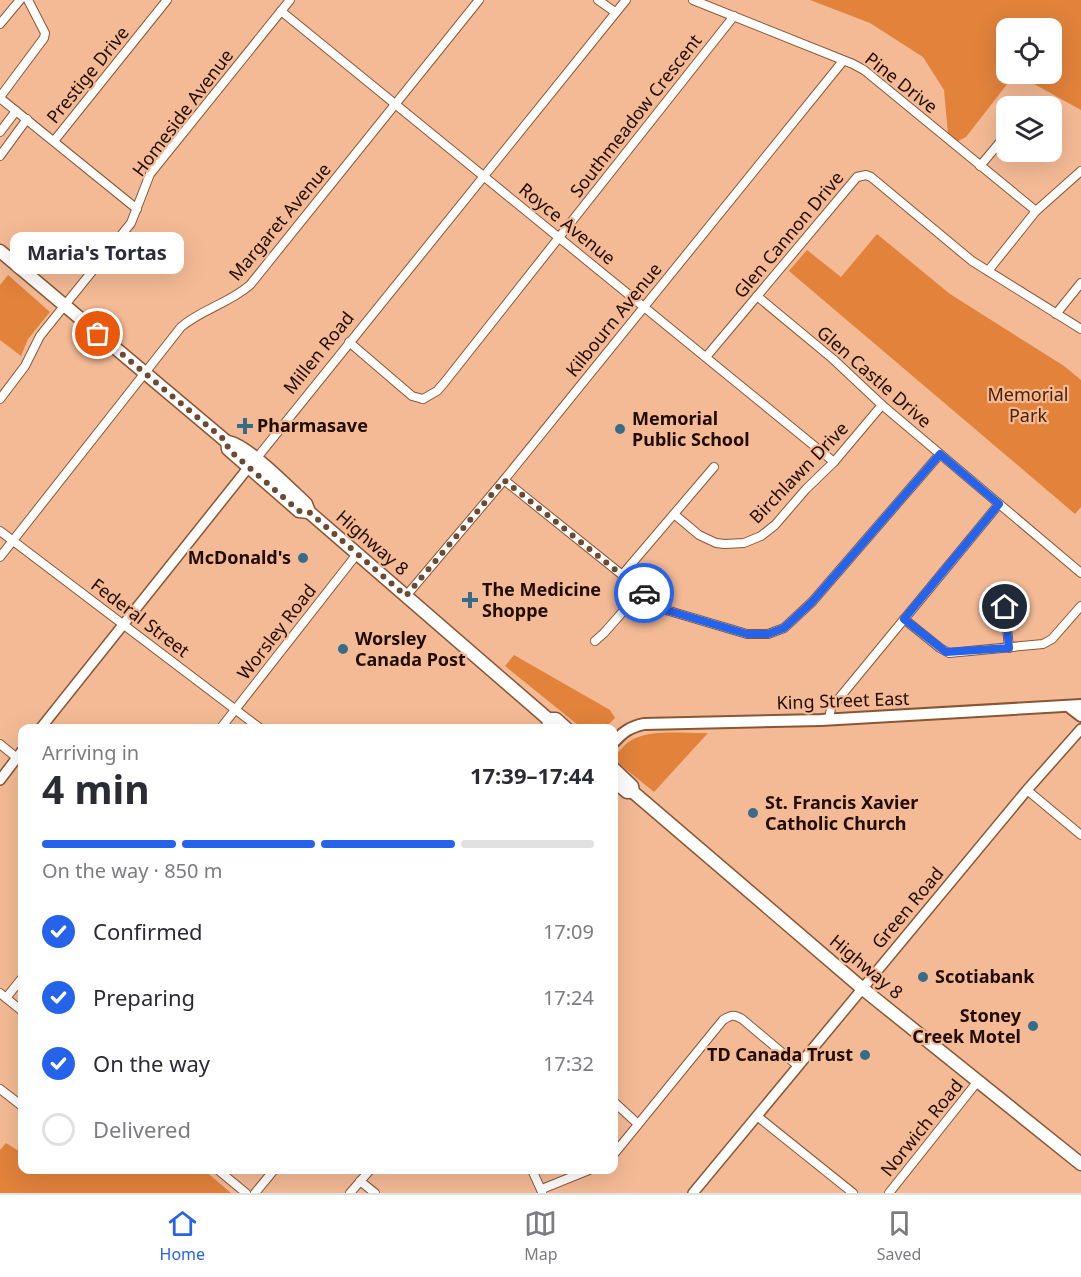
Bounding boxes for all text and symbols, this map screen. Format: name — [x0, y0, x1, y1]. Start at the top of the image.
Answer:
map controls — [996, 18, 1062, 162]
button: locate — [996, 18, 1062, 84]
street label: Prestige Drive — [41, 21, 134, 128]
street label: Southmeadow Crescent — [564, 29, 707, 202]
street label: Homeside Avenue — [126, 44, 238, 181]
street label: Pine Drive — [860, 46, 943, 118]
button: layers — [996, 96, 1062, 162]
street label: Margaret Avenue — [223, 158, 335, 285]
street label: Glen Cannon Drive — [728, 166, 848, 303]
street label: Royce Avenue — [514, 177, 621, 270]
callout: Maria's Tortas — [11, 232, 185, 274]
text: Maria's Tortas — [27, 239, 167, 266]
street label: Kilbourn Avenue — [560, 257, 667, 381]
street label: Millen Road — [278, 306, 359, 399]
pin — [72, 308, 123, 359]
icon: bag — [81, 317, 114, 350]
street label: Glen Castle Drive — [812, 320, 937, 433]
park label: Memorial Park — [987, 382, 1069, 427]
place label: Memorial Public School — [632, 406, 750, 451]
place label: Pharmasave — [257, 413, 368, 437]
street label: Birchlawn Drive — [744, 416, 853, 528]
marker: Pharmasave — [238, 419, 252, 433]
marker: Memorial Public School — [613, 422, 627, 436]
street label: Highway 8 — [331, 504, 414, 580]
place label: McDonald's — [188, 545, 291, 569]
marker: McDonald's — [296, 551, 310, 565]
courier — [614, 563, 674, 623]
street label: Federal Street — [86, 572, 195, 662]
place label: The Medicine Shoppe — [482, 577, 601, 622]
icon: car — [628, 577, 661, 610]
street label: Worsley Road — [231, 579, 321, 684]
pin — [979, 581, 1030, 632]
icon: home — [988, 590, 1021, 623]
marker: The Medicine Shoppe — [463, 593, 477, 607]
place label: Worsley Canada Post — [355, 626, 466, 671]
marker: Worsley Canada Post — [336, 642, 350, 656]
street label: King Street East — [776, 686, 910, 714]
text: Arriving in — [42, 739, 139, 766]
text: 17:39–17:44 — [470, 760, 594, 790]
text: 4 min — [42, 762, 149, 815]
place label: St. Francis Xavier Catholic Church — [765, 790, 918, 835]
marker: St. Francis Xavier Catholic Church — [746, 806, 760, 820]
text: On the way · 850 m — [42, 857, 222, 884]
street label: Green Road — [866, 862, 948, 953]
icon: check — [42, 915, 75, 948]
text: Confirmed — [93, 916, 203, 946]
text: 17:09 — [543, 918, 594, 945]
street label: Highway 8 — [825, 929, 908, 1004]
place label: Scotiabank — [935, 964, 1035, 988]
marker: Scotiabank — [916, 970, 930, 984]
icon: check — [42, 981, 75, 1014]
text: Preparing — [93, 982, 195, 1012]
text: 17:24 — [543, 984, 594, 1011]
place label: Stoney Creek Motel — [912, 1003, 1022, 1048]
marker: Stoney Creek Motel — [1026, 1019, 1040, 1033]
place label: TD Canada Trust — [707, 1042, 853, 1066]
icon: check — [42, 1047, 75, 1080]
text: On the way — [93, 1048, 210, 1078]
marker: TD Canada Trust — [858, 1048, 872, 1062]
text: 17:32 — [543, 1050, 594, 1077]
street label: Norwich Road — [875, 1074, 968, 1181]
text: Delivered — [93, 1114, 191, 1144]
tab: Home — [160, 1207, 205, 1265]
tab: Map — [524, 1207, 558, 1265]
tab: Saved — [877, 1207, 921, 1265]

